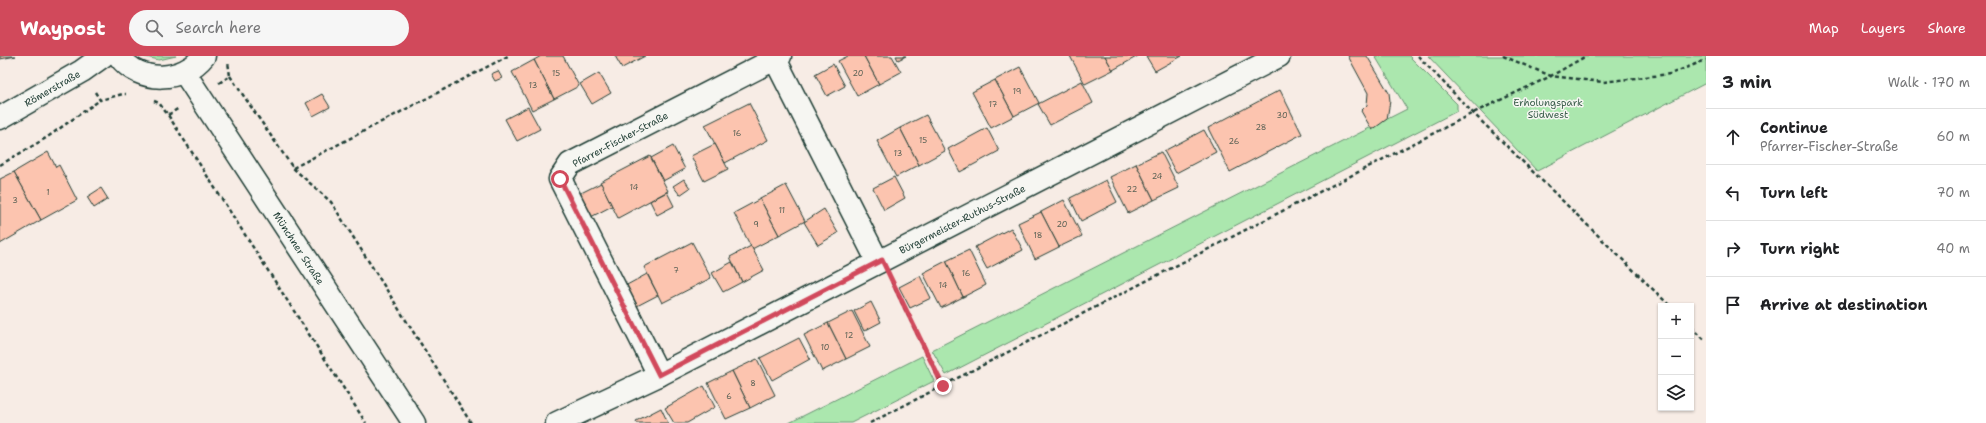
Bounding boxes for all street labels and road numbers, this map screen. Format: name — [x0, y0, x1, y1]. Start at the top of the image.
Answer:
street label: Römerstraße — [22, 67, 83, 110]
street label: Pfarrer-Fischer-Straße — [570, 109, 671, 170]
street label: Bürgermeister-Ruthus-Straße — [897, 182, 1028, 257]
street label: Münchner Straße — [270, 209, 327, 287]

